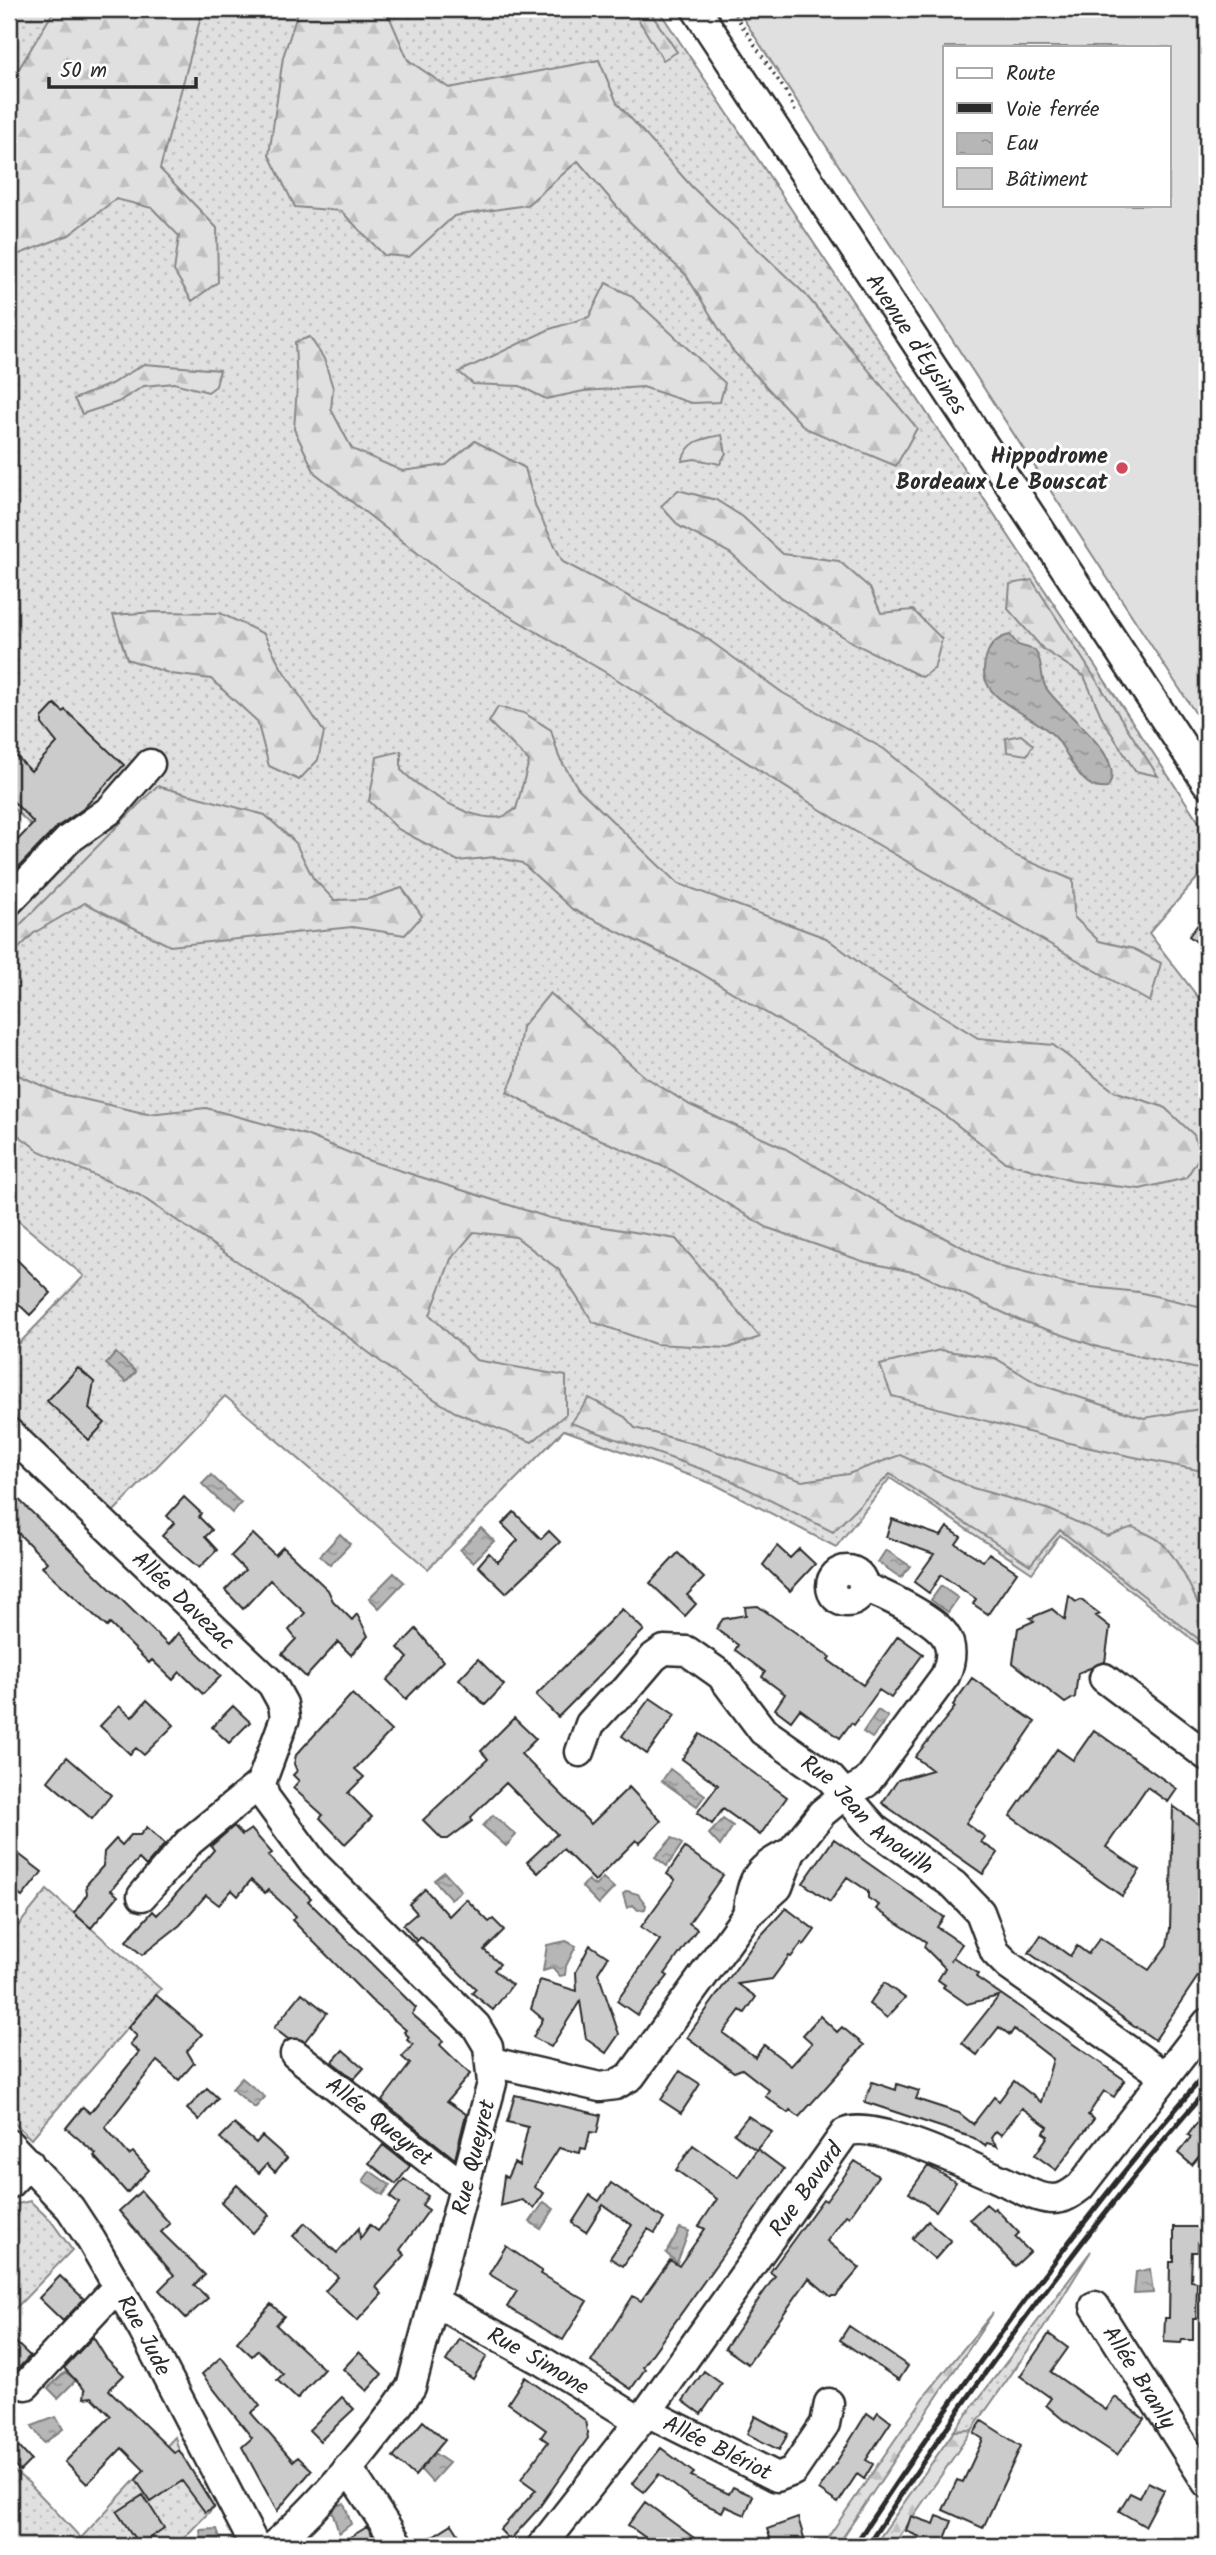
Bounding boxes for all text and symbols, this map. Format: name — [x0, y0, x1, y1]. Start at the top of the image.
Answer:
scale bar — [49, 46, 196, 90]
legend — [943, 46, 1170, 206]
text: 50 m — [60, 55, 107, 88]
text: Route — [1006, 58, 1056, 91]
text: Voie ferrée — [1006, 94, 1100, 127]
text: Eau — [1006, 128, 1038, 161]
text: Bâtiment — [1006, 164, 1089, 197]
street label: Avenue d'Eysines — [855, 266, 976, 423]
place label: Hippodrome Bordeaux Le Bouscat — [896, 439, 1109, 501]
marker: Hippodrome Bordeaux Le Bouscat — [1114, 460, 1130, 476]
street label: Allée Davezac — [123, 1543, 243, 1660]
street label: Rue Jean Anouilh — [792, 1747, 940, 1885]
street label: Allée Queyret — [317, 2068, 441, 2177]
street label: Rue Queyret — [443, 2095, 507, 2219]
street label: Rue Bavard — [761, 2135, 854, 2245]
street label: Rue Jude — [106, 2289, 180, 2383]
street label: Rue Simone — [480, 2318, 596, 2406]
street label: Allée Branly — [1092, 2319, 1185, 2437]
street label: Allée Blériot — [656, 2407, 778, 2492]

